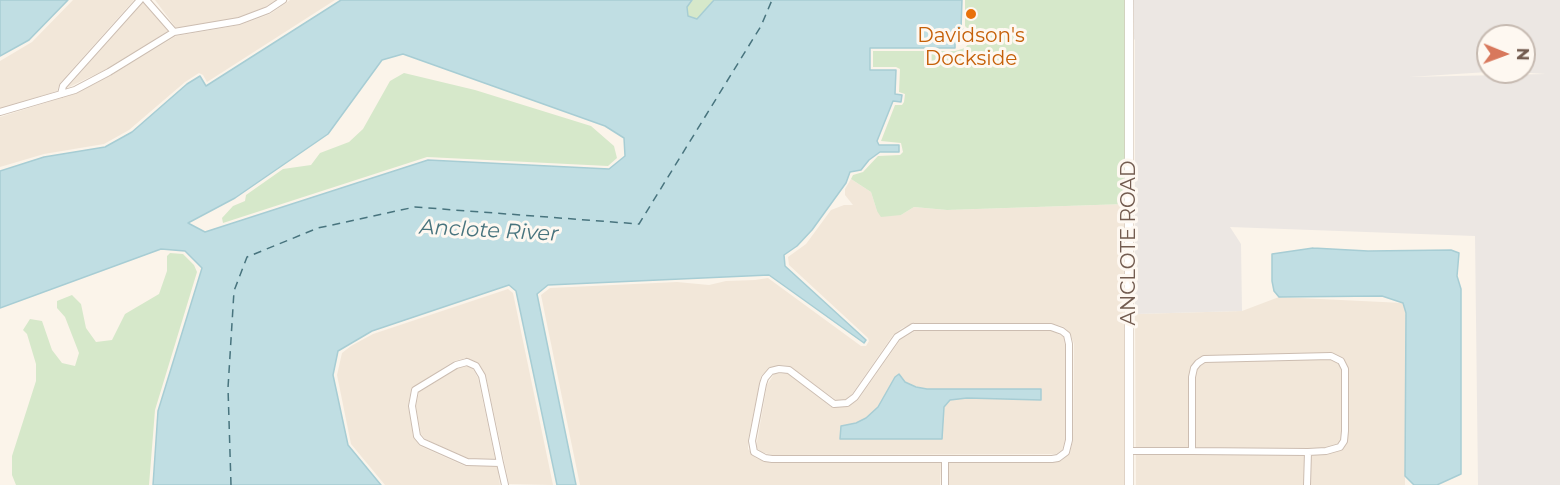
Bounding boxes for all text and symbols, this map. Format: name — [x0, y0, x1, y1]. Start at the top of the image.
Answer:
marker: Davidson's Dockside — [964, 7, 978, 21]
place label: Davidson's Dockside — [917, 24, 1025, 71]
north arrow — [1476, 24, 1536, 84]
text: N — [1513, 48, 1532, 61]
street label: ANCLOTE ROAD — [1117, 161, 1141, 325]
water label: Anclote River — [419, 215, 559, 247]

